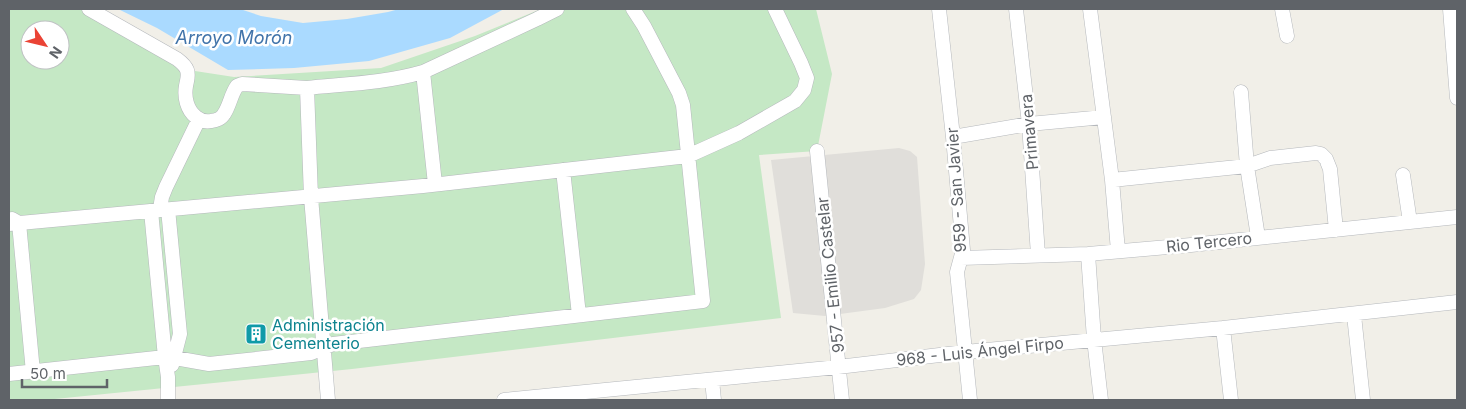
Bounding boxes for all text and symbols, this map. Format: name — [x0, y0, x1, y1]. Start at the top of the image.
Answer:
north arrow — [20, 20, 70, 70]
water label: Arroyo Morón — [174, 27, 293, 48]
text: N — [46, 43, 66, 62]
street label: Primavera — [1016, 93, 1042, 171]
street label: 959 - San Javier — [942, 127, 970, 253]
street label: 957 - Emilio Castelar — [812, 196, 848, 354]
street label: Rio Tercero — [1165, 228, 1253, 256]
place label: Administración Cementerio — [272, 315, 385, 353]
building icon: Administración Cementerio — [244, 322, 268, 346]
street label: 968 - Luis Ángel Firpo — [895, 332, 1065, 370]
scale bar — [22, 356, 108, 388]
text: 50 m — [30, 364, 66, 383]

